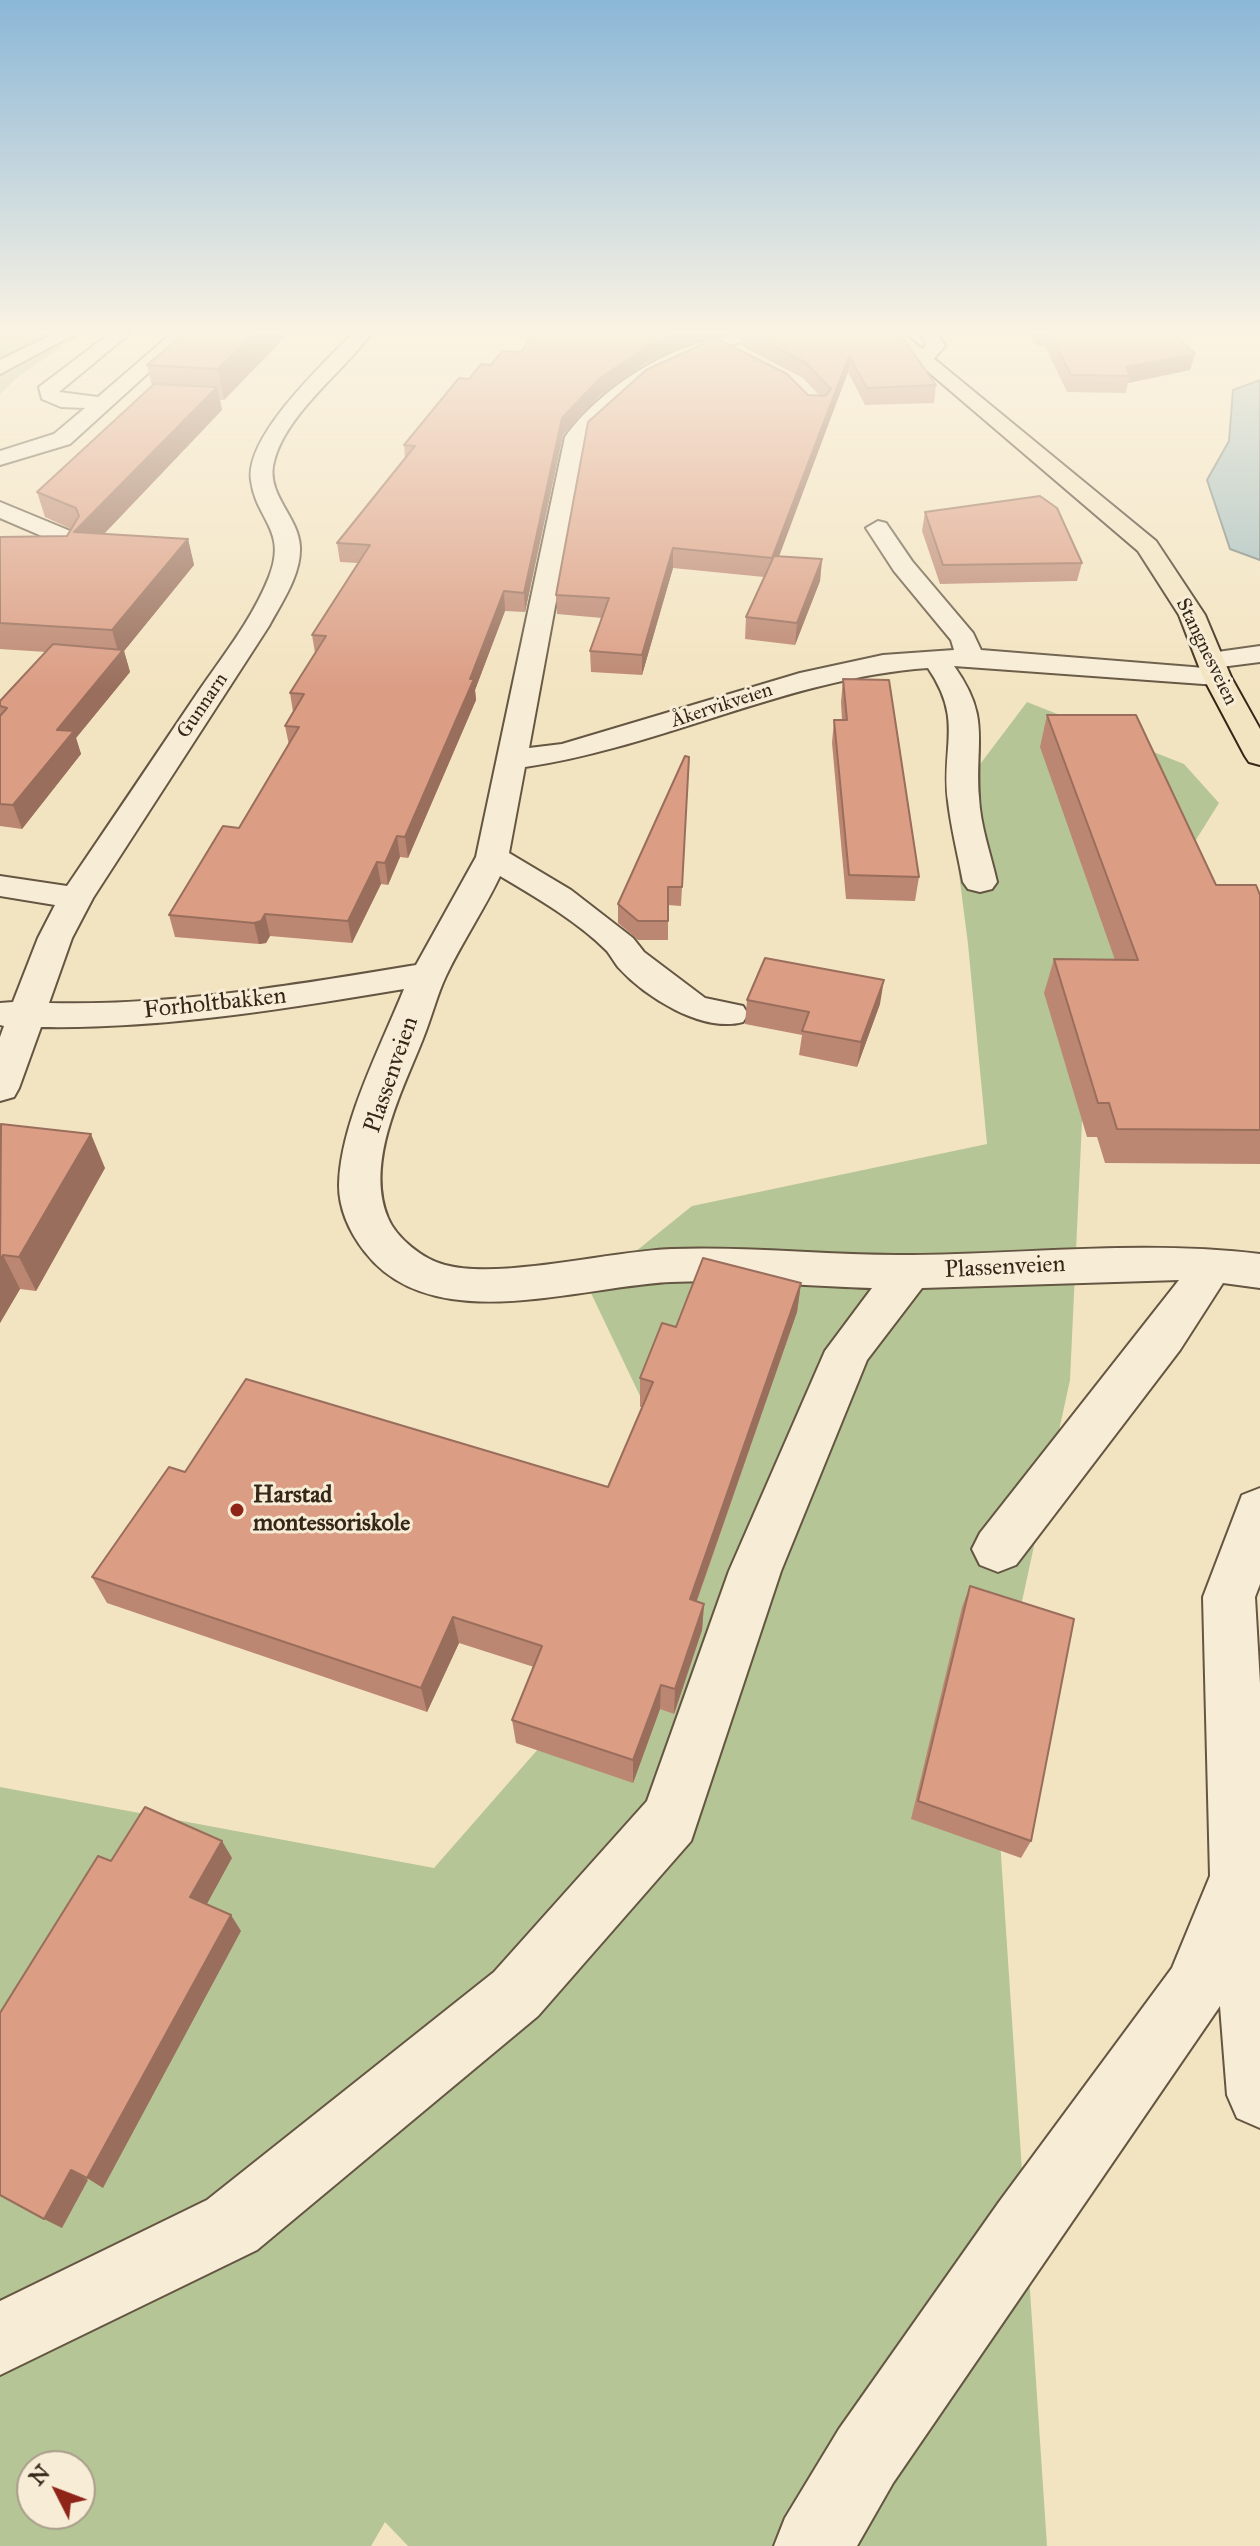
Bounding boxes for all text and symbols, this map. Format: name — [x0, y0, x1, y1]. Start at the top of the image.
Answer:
street label: Stangnesveien — [1170, 595, 1242, 709]
street label: Gunnarn — [172, 669, 234, 743]
street label: Åkervikveien — [668, 678, 776, 734]
street label: Forholtbakken — [142, 982, 288, 1026]
street label: Plassenveien — [359, 1013, 425, 1137]
street label: Plassenveien — [944, 1250, 1066, 1286]
place label: Harstad montessoriskole — [253, 1482, 410, 1538]
marker: Harstad montessoriskole — [228, 1501, 246, 1519]
north arrow — [16, 2450, 96, 2530]
text: N — [23, 2459, 56, 2491]

